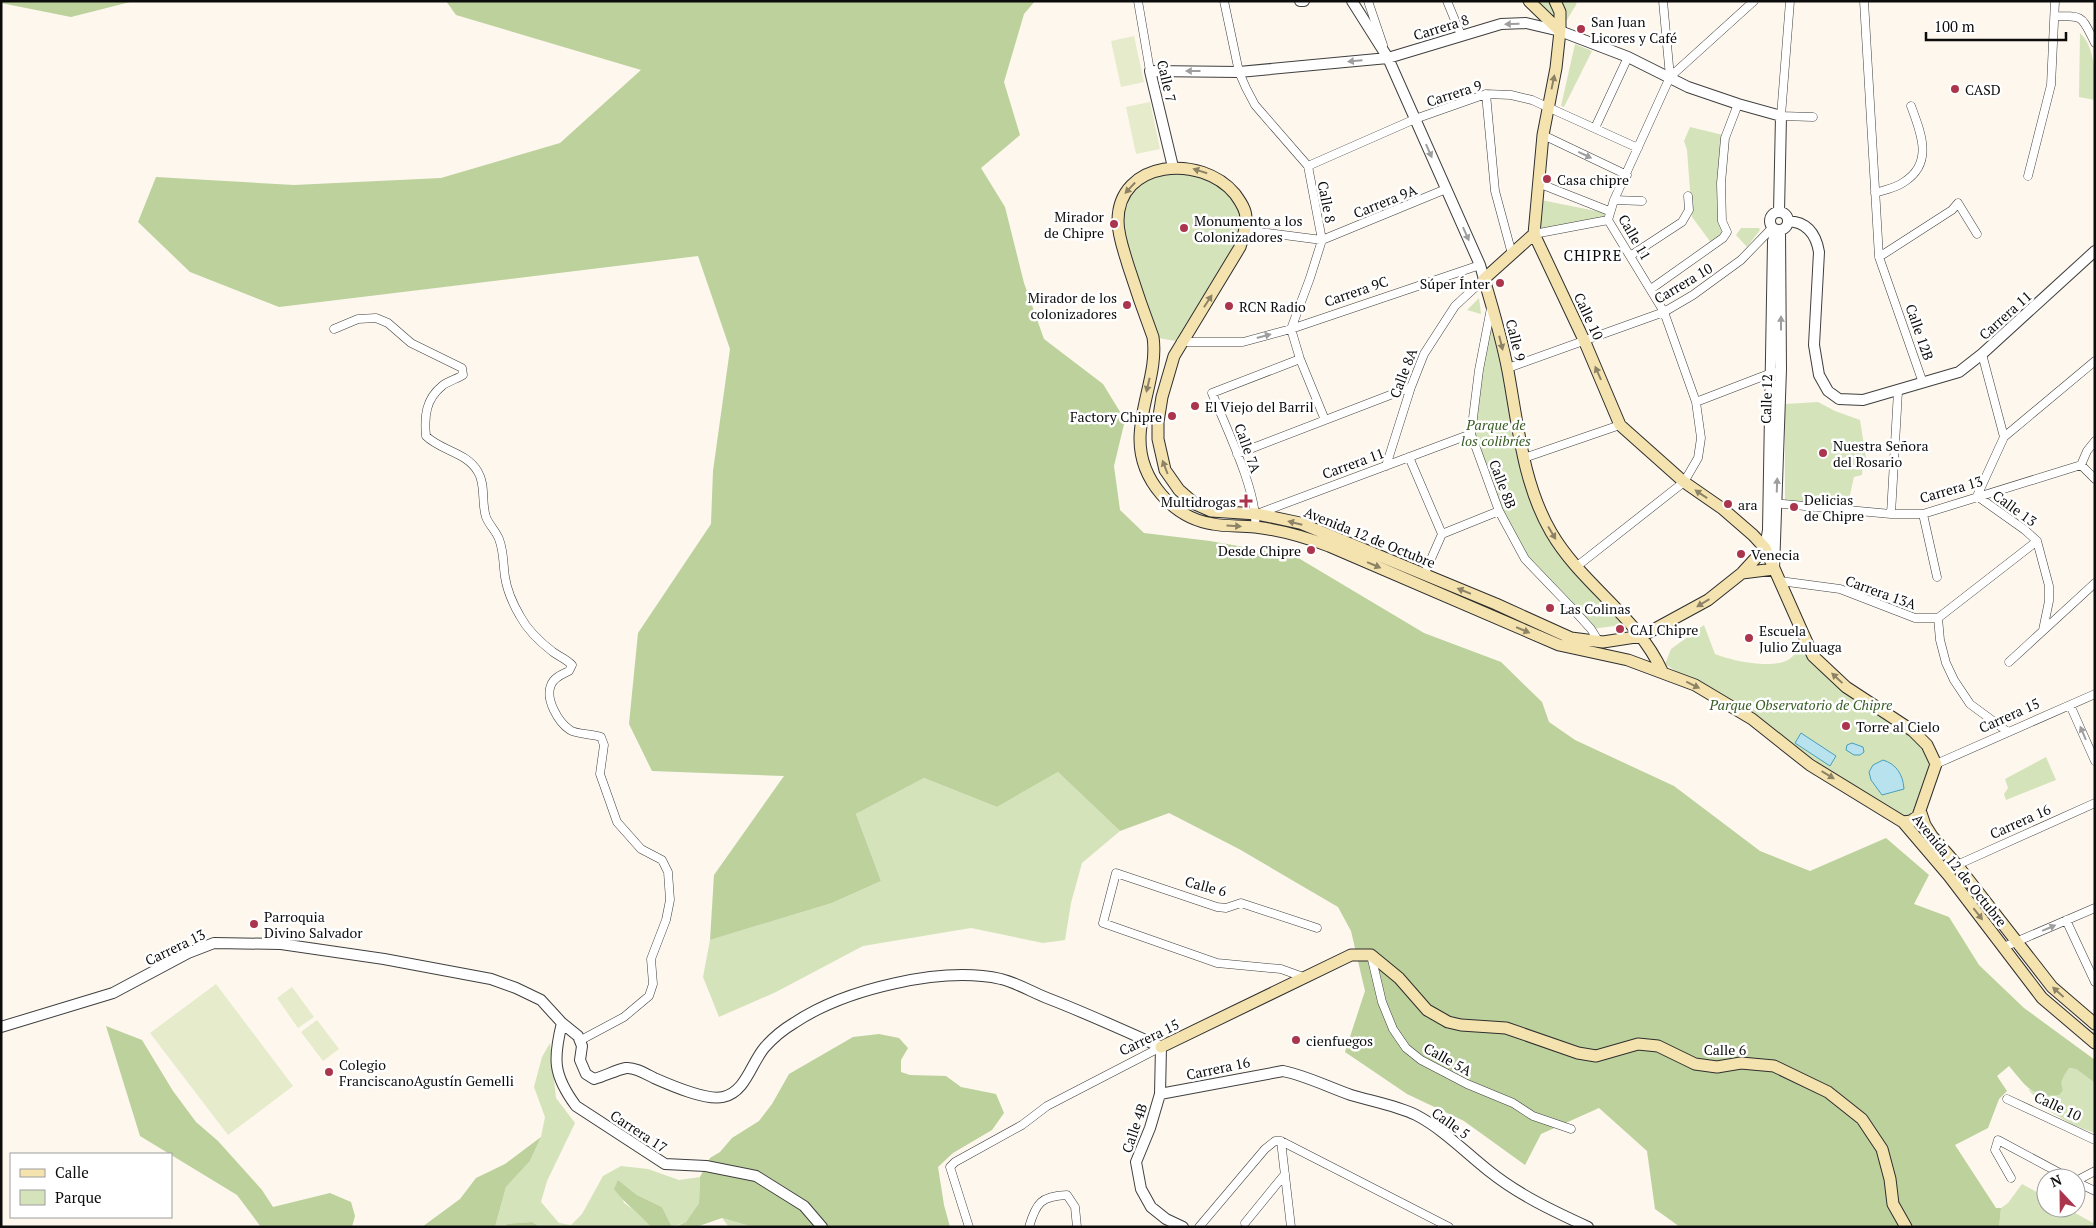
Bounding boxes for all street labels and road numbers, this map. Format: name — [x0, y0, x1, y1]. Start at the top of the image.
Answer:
street label: Carrera 8 — [1411, 10, 1471, 44]
street label: Calle 7 — [1153, 58, 1181, 104]
street label: Carrera 9 — [1424, 75, 1484, 111]
street label: Calle 8 — [1314, 179, 1340, 225]
street label: Carrera 9A — [1350, 180, 1420, 222]
street label: Calle 11 — [1614, 211, 1656, 263]
street label: Carrera 10 — [1650, 258, 1716, 308]
street label: Carrera 9C — [1322, 271, 1390, 311]
street label: Carrera 11 — [1975, 286, 2035, 344]
street label: Calle 10 — [1570, 289, 1608, 343]
street label: Calle 12B — [1901, 301, 1939, 363]
street label: Calle 9 — [1502, 317, 1530, 363]
street label: Calle 8A — [1385, 345, 1421, 401]
street label: Calle 12 — [1756, 374, 1776, 424]
street label: Calle 7A — [1230, 421, 1266, 476]
street label: Carrera 11 — [1319, 443, 1387, 483]
street label: Calle 8B — [1485, 457, 1521, 511]
street label: Carrera 13 — [1917, 471, 1985, 507]
street label: Calle 13 — [1989, 486, 2041, 530]
street label: Avenida 12 de Octubre — [1302, 502, 1438, 572]
street label: Carrera 13A — [1843, 570, 1920, 614]
street label: Carrera 15 — [1976, 693, 2042, 737]
street label: Carrera 16 — [1987, 799, 2054, 843]
street label: Avenida 12 de Octubre — [1909, 810, 2011, 930]
street label: Calle 6 — [1183, 871, 1229, 901]
street label: Carrera 13 — [142, 924, 208, 970]
street label: Carrera 15 — [1116, 1014, 1182, 1060]
street label: Calle 5A — [1421, 1038, 1476, 1080]
street label: Calle 6 — [1704, 1040, 1747, 1059]
street label: Carrera 16 — [1184, 1052, 1252, 1084]
street label: Calle 10 — [2031, 1087, 2085, 1125]
street label: Calle 4B — [1117, 1101, 1151, 1155]
street label: Calle 5 — [1428, 1103, 1474, 1143]
street label: Carrera 17 — [607, 1105, 671, 1157]

